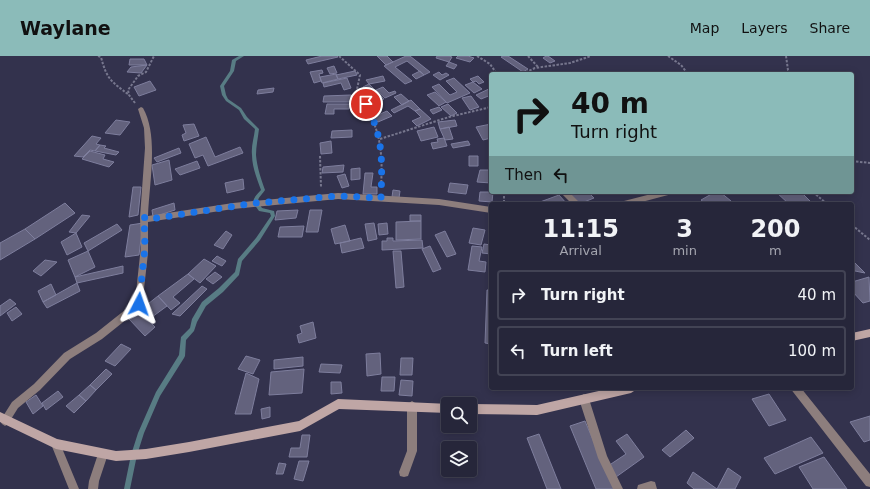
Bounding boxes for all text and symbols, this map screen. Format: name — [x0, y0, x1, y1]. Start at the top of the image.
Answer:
text: Waylane — [20, 17, 111, 39]
text: Map — [690, 20, 719, 36]
text: Layers — [741, 20, 788, 36]
text: Share — [810, 20, 850, 36]
pin — [349, 87, 383, 121]
text: 40 m — [571, 87, 649, 120]
icon: right — [505, 88, 557, 140]
icon: arrive — [355, 93, 377, 115]
text: Turn right — [571, 121, 657, 142]
icon: left — [550, 164, 572, 186]
text: Then — [505, 166, 542, 184]
text: 11:15 — [542, 215, 619, 243]
text: 3 — [676, 215, 693, 243]
text: 200 — [750, 215, 800, 243]
text: Arrival — [560, 243, 602, 258]
text: min — [672, 243, 697, 258]
text: m — [769, 243, 782, 258]
position arrow — [118, 283, 160, 325]
icon: right — [507, 284, 529, 306]
text: Turn right — [541, 286, 625, 304]
text: 40 m — [798, 286, 836, 304]
icon: left — [507, 340, 529, 362]
text: Turn left — [541, 342, 613, 360]
text: 100 m — [788, 342, 836, 360]
map controls — [441, 397, 477, 477]
button: search — [441, 397, 477, 433]
button: layers — [441, 441, 477, 477]

